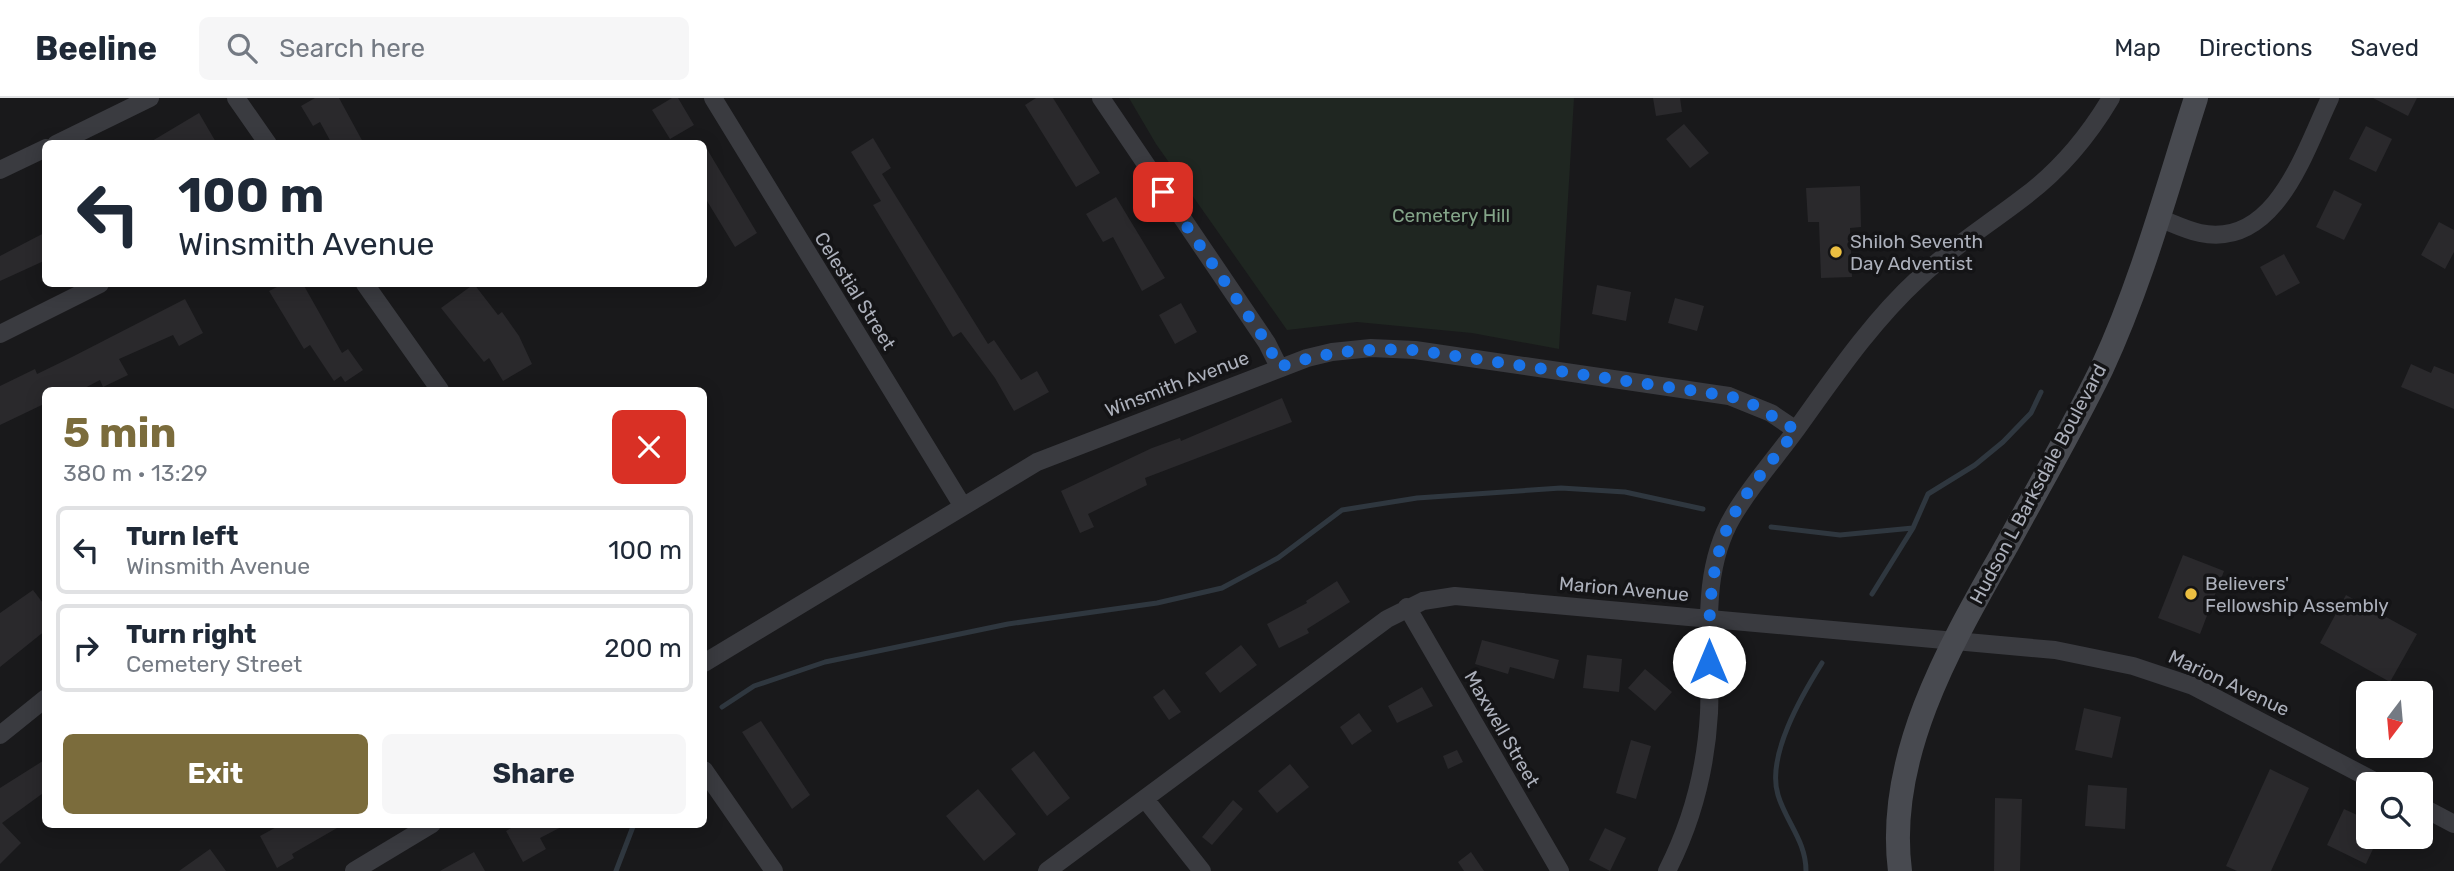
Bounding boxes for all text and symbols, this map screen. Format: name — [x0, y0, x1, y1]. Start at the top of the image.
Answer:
search box — [199, 17, 689, 80]
text: Beeline — [35, 29, 157, 68]
icon: search — [223, 29, 261, 67]
text: Search here — [279, 33, 425, 64]
text: Map — [2114, 34, 2161, 62]
text: Directions — [2199, 34, 2312, 62]
text: Saved — [2350, 34, 2419, 62]
pin — [1133, 162, 1193, 222]
text: 100 m — [178, 166, 324, 224]
icon: left — [63, 168, 154, 259]
icon: arrive — [1144, 173, 1182, 211]
park label: Cemetery Hill — [1392, 204, 1510, 227]
text: Winsmith Avenue — [178, 225, 434, 263]
street label: Celestial Street — [809, 228, 901, 355]
place label: Shiloh Seventh Day Adventist — [1850, 230, 1983, 275]
marker: Shiloh Seventh Day Adventist — [1828, 244, 1844, 260]
street label: Winsmith Avenue — [1102, 346, 1252, 422]
street label: Hudson L Barksdale Boulevard — [1965, 360, 2111, 608]
text: 5 min — [63, 408, 177, 458]
button: close — [612, 410, 686, 484]
text: 380 m · 13:29 — [63, 459, 208, 487]
text: Turn left — [126, 521, 238, 552]
icon: left — [67, 531, 105, 569]
text: 100 m — [608, 535, 682, 566]
text: Winsmith Avenue — [126, 552, 310, 580]
street label: Marion Avenue — [1558, 572, 1690, 606]
place label: Believers' Fellowship Assembly — [2205, 572, 2389, 617]
marker: Believers' Fellowship Assembly — [2183, 586, 2199, 602]
text: Turn right — [126, 619, 256, 650]
position arrow — [1672, 625, 1746, 699]
icon: right — [67, 629, 105, 667]
text: 200 m — [604, 633, 682, 664]
street label: Marion Avenue — [2165, 645, 2293, 721]
text: Cemetery Street — [126, 650, 302, 678]
street label: Maxwell Street — [1459, 667, 1545, 792]
north arrow — [2356, 681, 2432, 758]
map controls — [2356, 681, 2433, 849]
button: Exit — [63, 734, 368, 814]
button: Share — [382, 734, 686, 814]
button: search — [2356, 772, 2433, 849]

